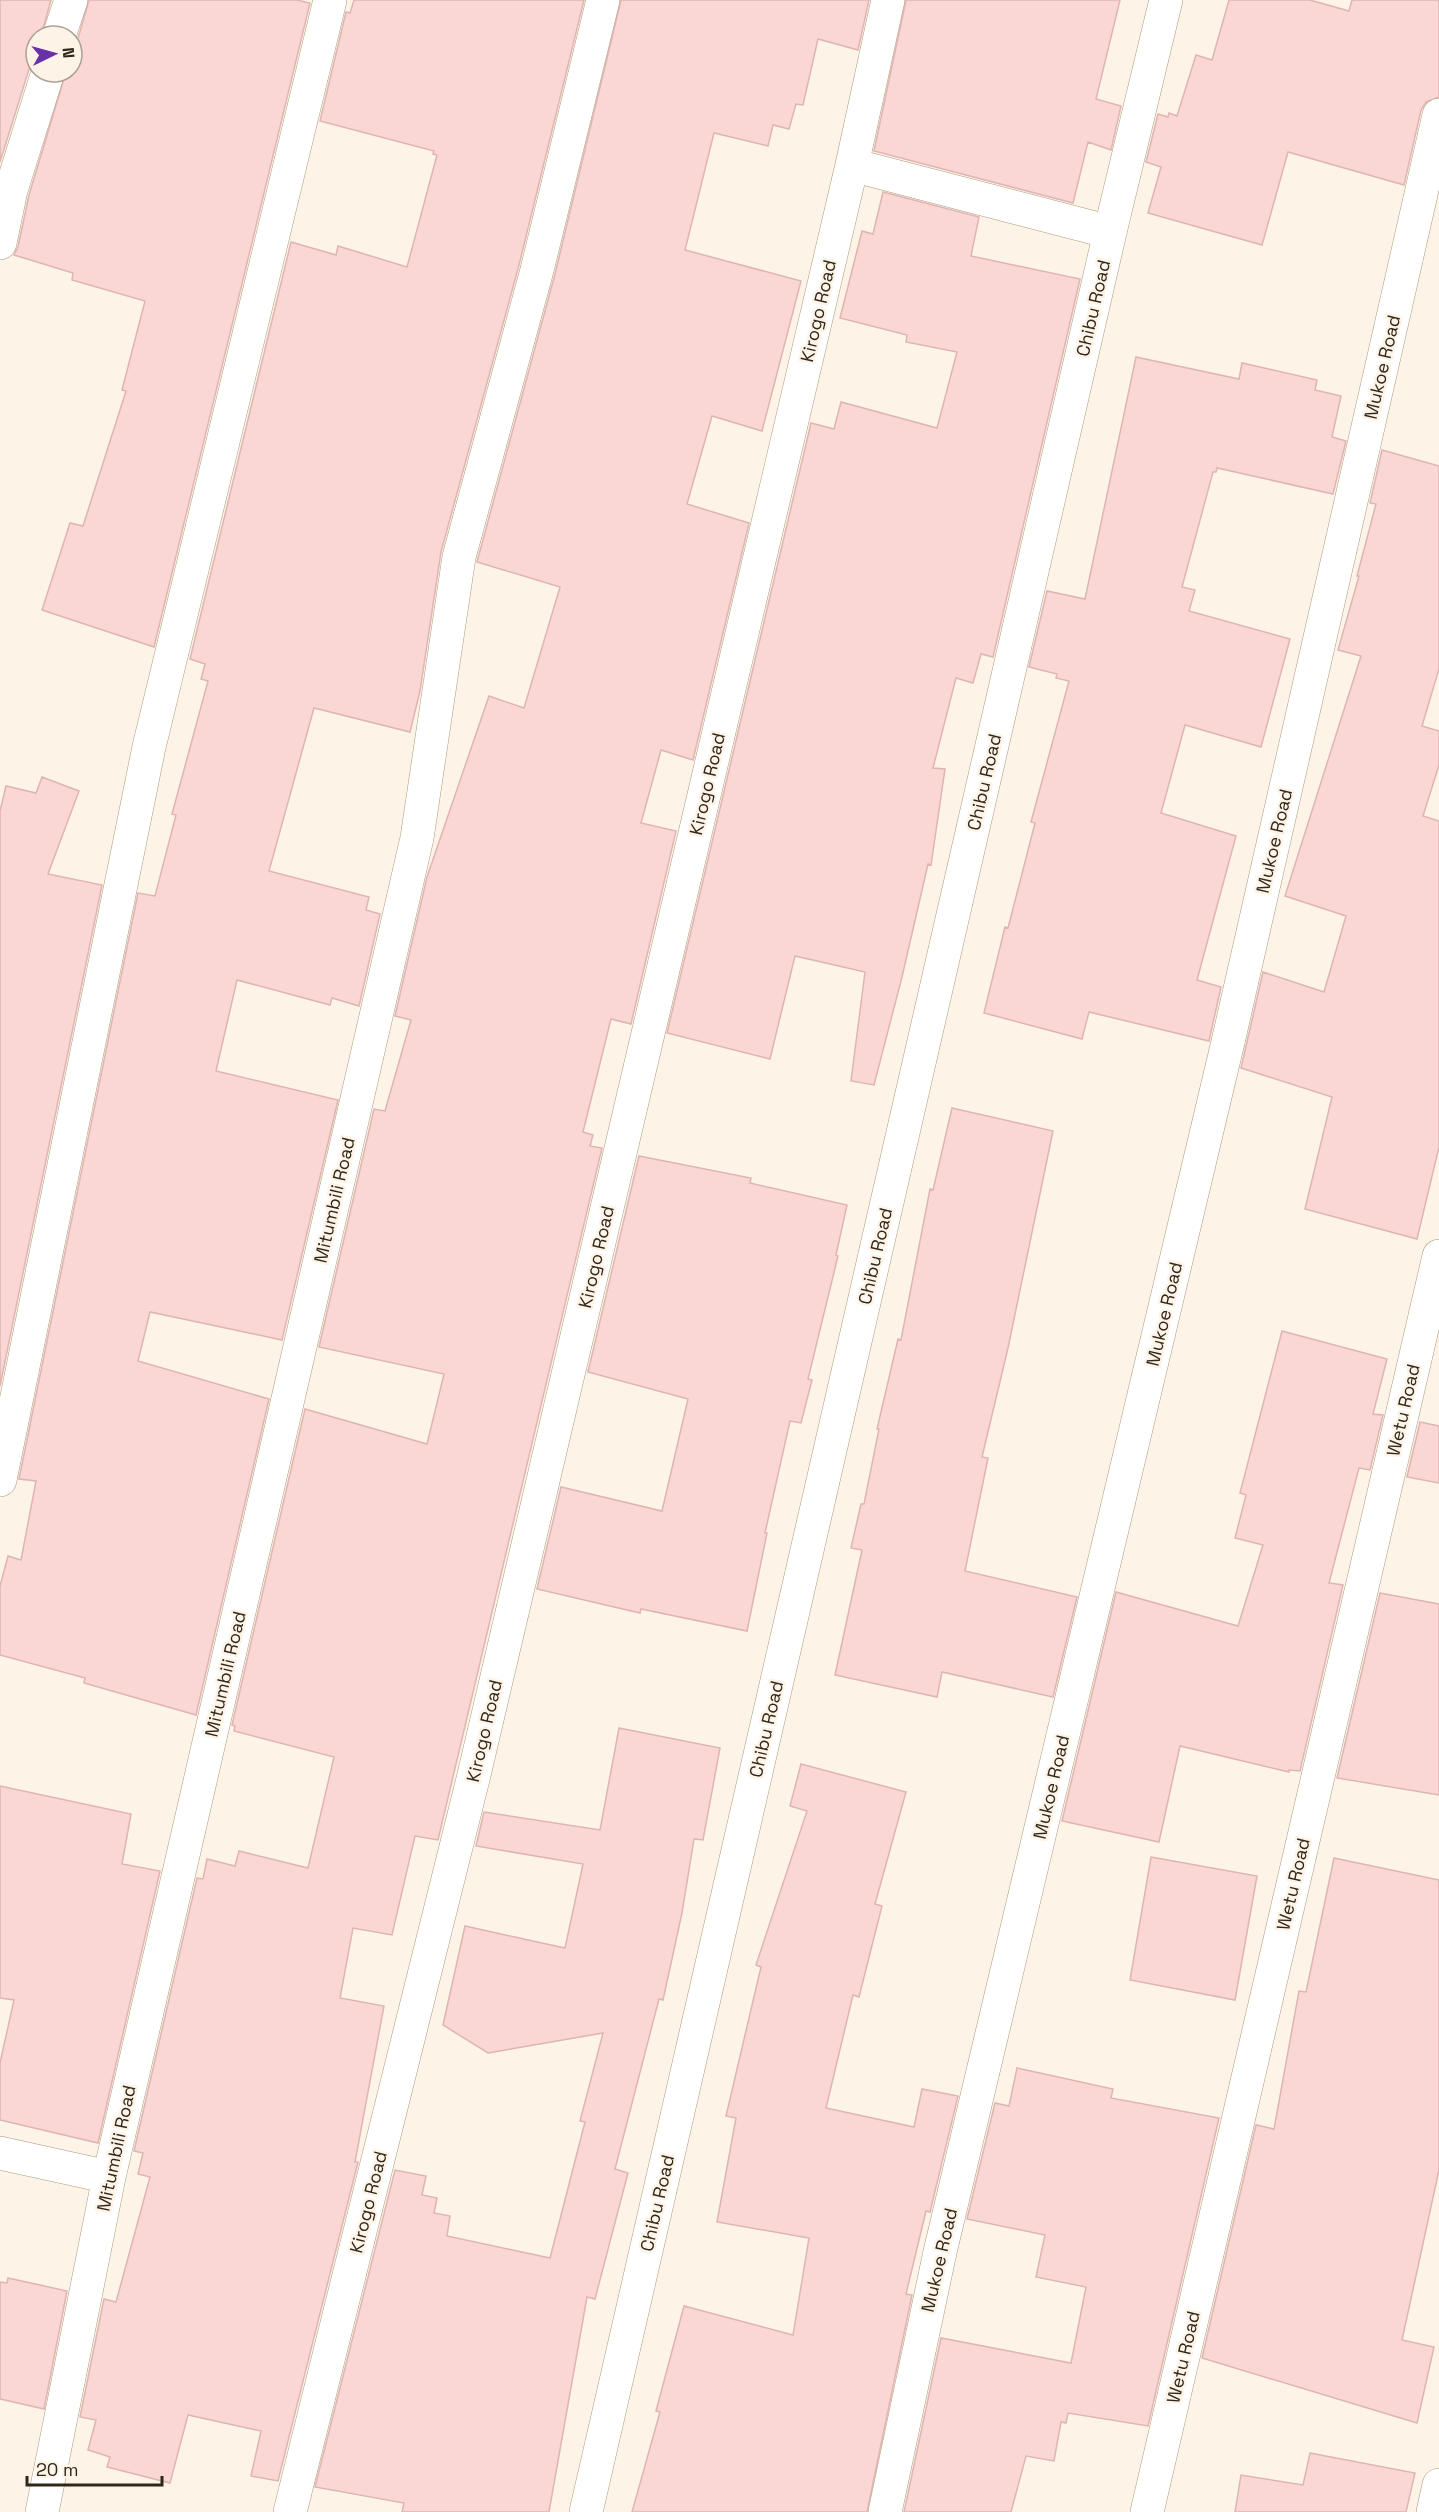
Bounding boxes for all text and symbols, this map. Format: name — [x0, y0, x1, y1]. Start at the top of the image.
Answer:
north arrow — [24, 24, 84, 84]
text: N — [58, 46, 79, 59]
street label: Chibu Road — [1071, 257, 1115, 359]
street label: Kirogo Road — [795, 258, 841, 364]
street label: Mukoe Road — [1359, 313, 1405, 421]
street label: Kirogo Road — [684, 731, 730, 837]
street label: Chibu Road — [962, 731, 1006, 833]
street label: Mukoe Road — [1251, 787, 1297, 895]
street label: Mitumbili Road — [308, 1135, 360, 1265]
street label: Kirogo Road — [573, 1204, 619, 1310]
street label: Chibu Road — [853, 1205, 897, 1307]
street label: Mukoe Road — [1141, 1260, 1187, 1368]
street label: Wetu Road — [1381, 1362, 1425, 1458]
street label: Mitumbili Road — [199, 1609, 251, 1739]
street label: Kirogo Road — [461, 1678, 507, 1784]
street label: Chibu Road — [744, 1678, 788, 1780]
street label: Mukoe Road — [1028, 1733, 1074, 1841]
street label: Wetu Road — [1271, 1836, 1315, 1932]
street label: Mitumbili Road — [91, 2083, 141, 2213]
street label: Kirogo Road — [344, 2149, 392, 2255]
street label: Chibu Road — [635, 2152, 679, 2254]
street label: Mukoe Road — [916, 2206, 962, 2314]
street label: Wetu Road — [1161, 2309, 1205, 2405]
scale bar — [27, 2449, 162, 2487]
text: 20 m — [36, 2458, 79, 2481]

